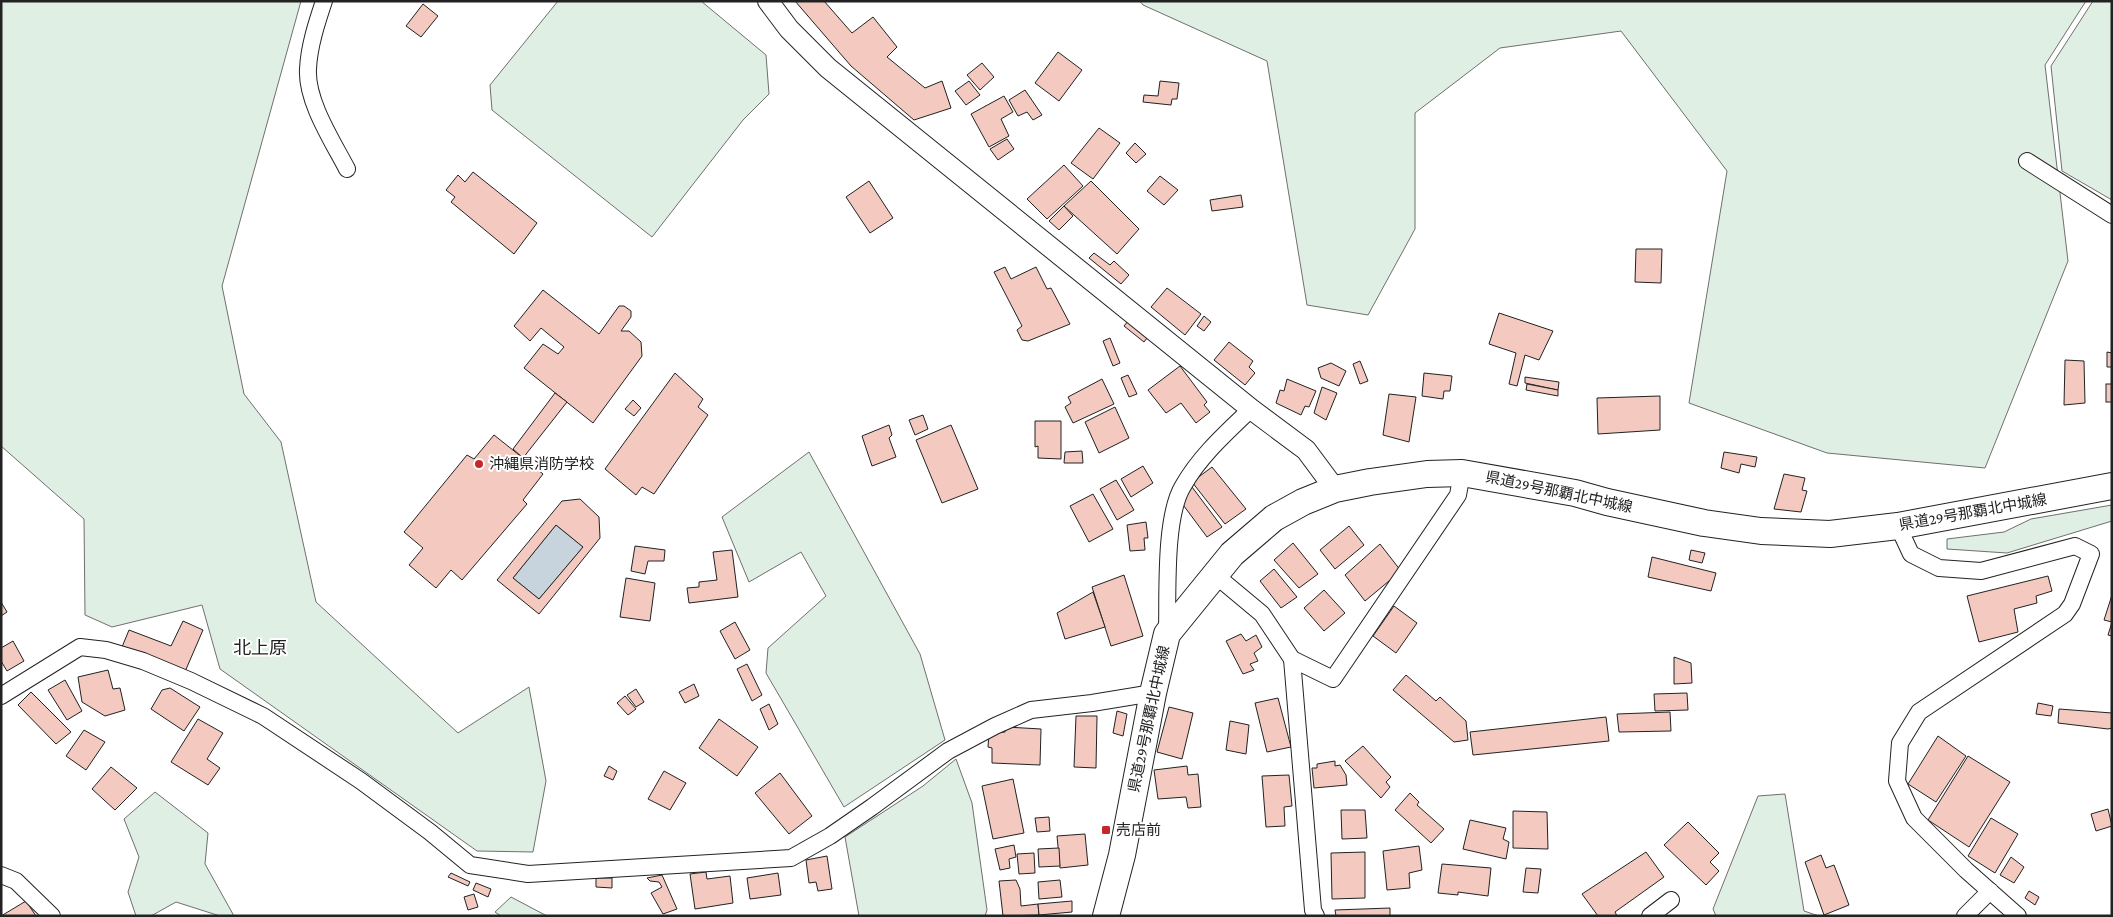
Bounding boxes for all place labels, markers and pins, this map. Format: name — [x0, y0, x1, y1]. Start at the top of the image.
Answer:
place label: 沖縄県消防学校 — [489, 456, 594, 472]
marker: 沖縄県消防学校 — [473, 458, 485, 470]
place label: 売店前 — [1116, 822, 1161, 838]
marker: 売店前 — [1100, 824, 1112, 836]

